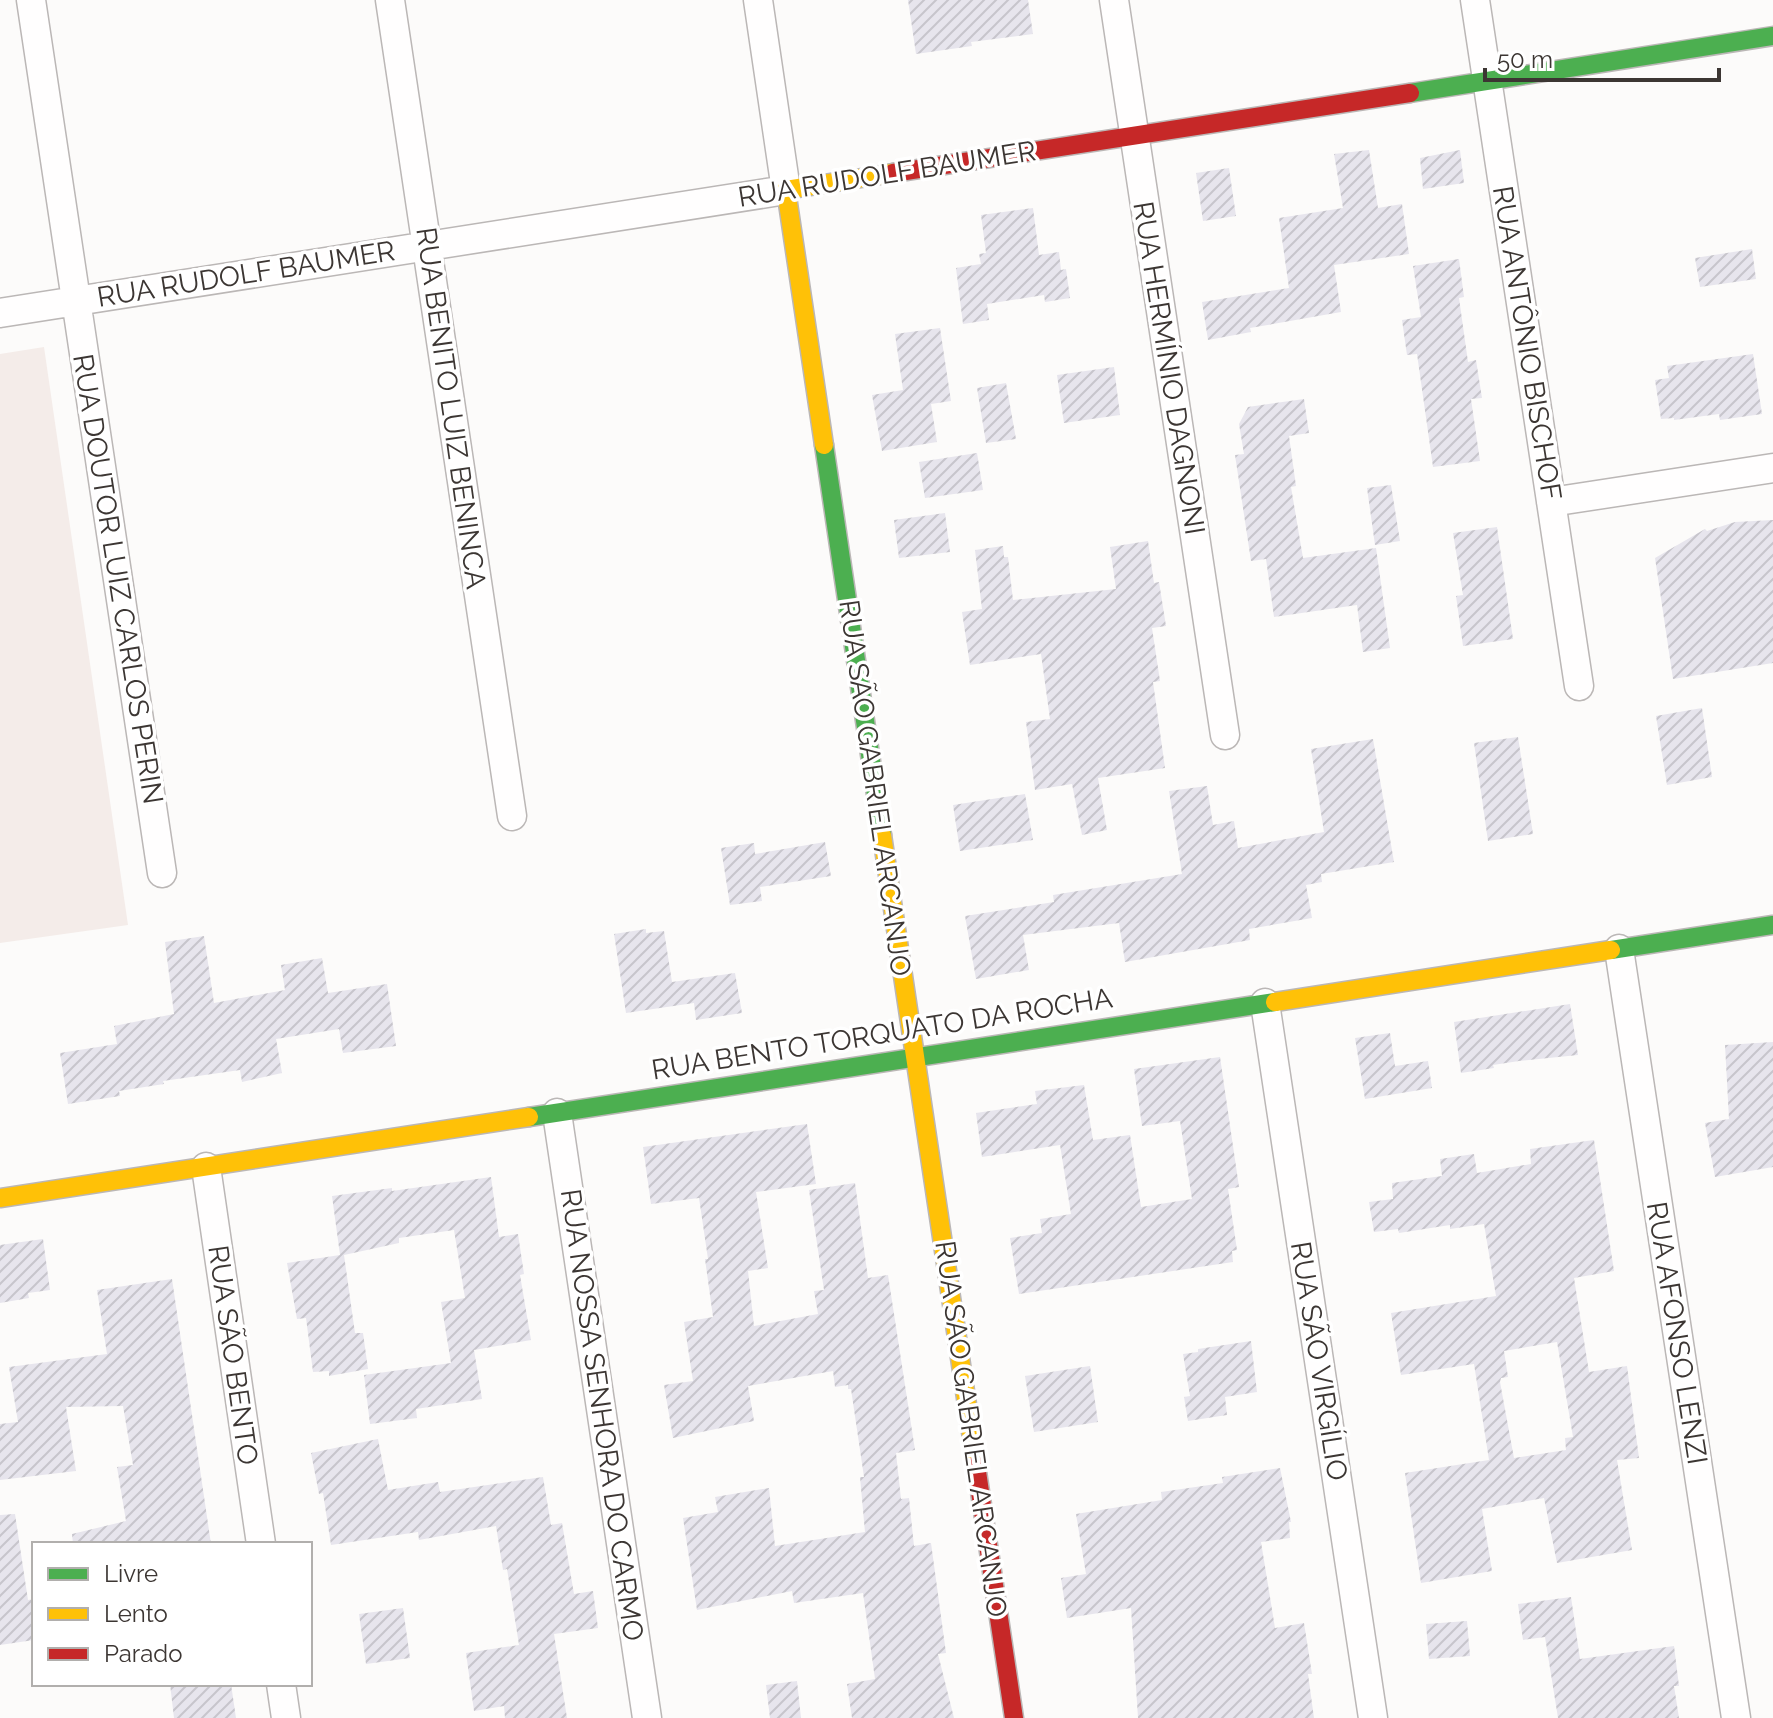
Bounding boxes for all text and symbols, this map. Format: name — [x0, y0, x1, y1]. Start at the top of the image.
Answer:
scale bar — [1485, 32, 1719, 82]
text: 50 m — [1497, 45, 1553, 74]
street label: RUA RUDOLF BAUMER — [736, 134, 1038, 214]
street label: RUA ANTÔNIO BISCHOF — [1486, 184, 1568, 502]
street label: RUA HERMÍNIO DAGNONI — [1126, 199, 1212, 537]
street label: RUA BENITO LUIZ BENINCA — [409, 225, 493, 591]
street label: RUA RUDOLF BAUMER — [95, 234, 397, 314]
street label: RUA DOUTOR LUIZ CARLOS PERIN — [66, 352, 170, 806]
street label: RUA SÃO GABRIEL ARCANJO — [832, 598, 919, 978]
street label: RUA BENTO TORQUATO DA ROCHA — [649, 981, 1115, 1087]
street label: RUA NOSSA SENHORA DO CARMO — [554, 1187, 650, 1643]
street label: RUA AFONSO LENZI — [1640, 1199, 1714, 1467]
street label: RUA SÃO GABRIEL ARCANJO — [928, 1239, 1015, 1619]
street label: RUA SÃO VIRGÍLIO — [1284, 1239, 1355, 1483]
street label: RUA SÃO BENTO — [201, 1243, 266, 1467]
legend — [32, 1542, 312, 1686]
text: Livre — [104, 1559, 158, 1588]
text: Lento — [104, 1599, 168, 1628]
text: Parado — [104, 1639, 183, 1668]

